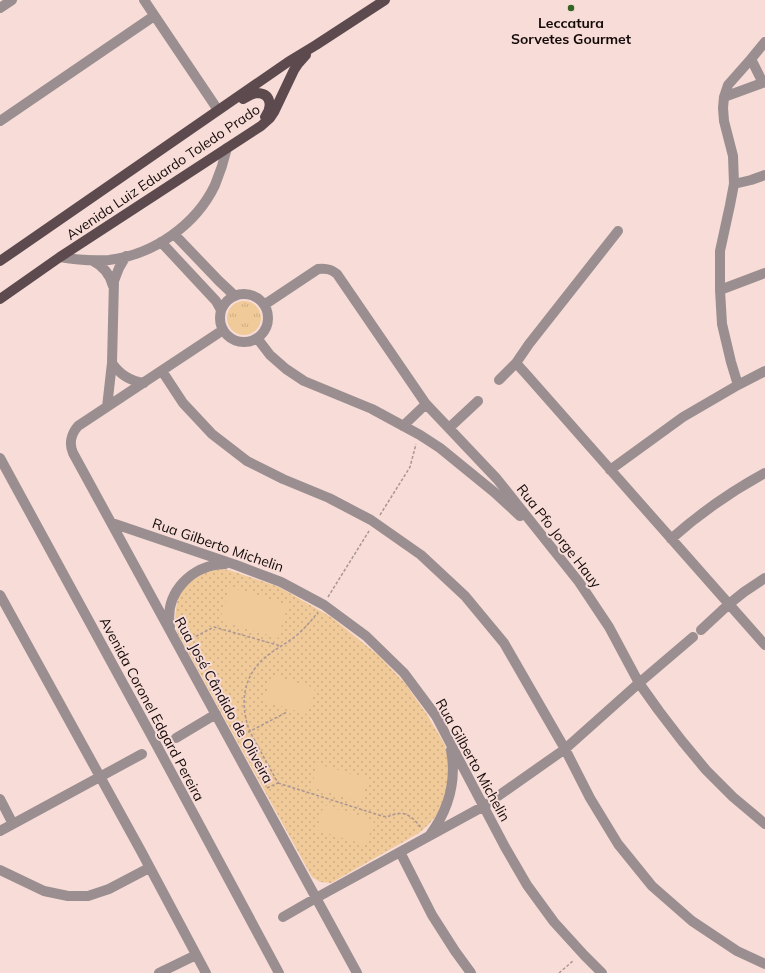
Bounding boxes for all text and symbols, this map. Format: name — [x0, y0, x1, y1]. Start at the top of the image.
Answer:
marker: Leccatura Sorvetes Gourmet — [566, 3, 576, 13]
place label: Leccatura Sorvetes Gourmet — [511, 14, 632, 48]
street label: Avenida Luiz Eduardo Toledo Prado — [63, 100, 263, 244]
street label: Rua Pfo Jorge Hauy — [513, 480, 606, 592]
street label: Rua Gilberto Michelin — [150, 514, 286, 576]
street label: Avenida Coronel Edgard Pereira — [96, 614, 208, 804]
street label: Rua José Cândido de Oliveira — [171, 614, 277, 786]
street label: Rua Gilberto Michelin — [432, 695, 514, 825]

